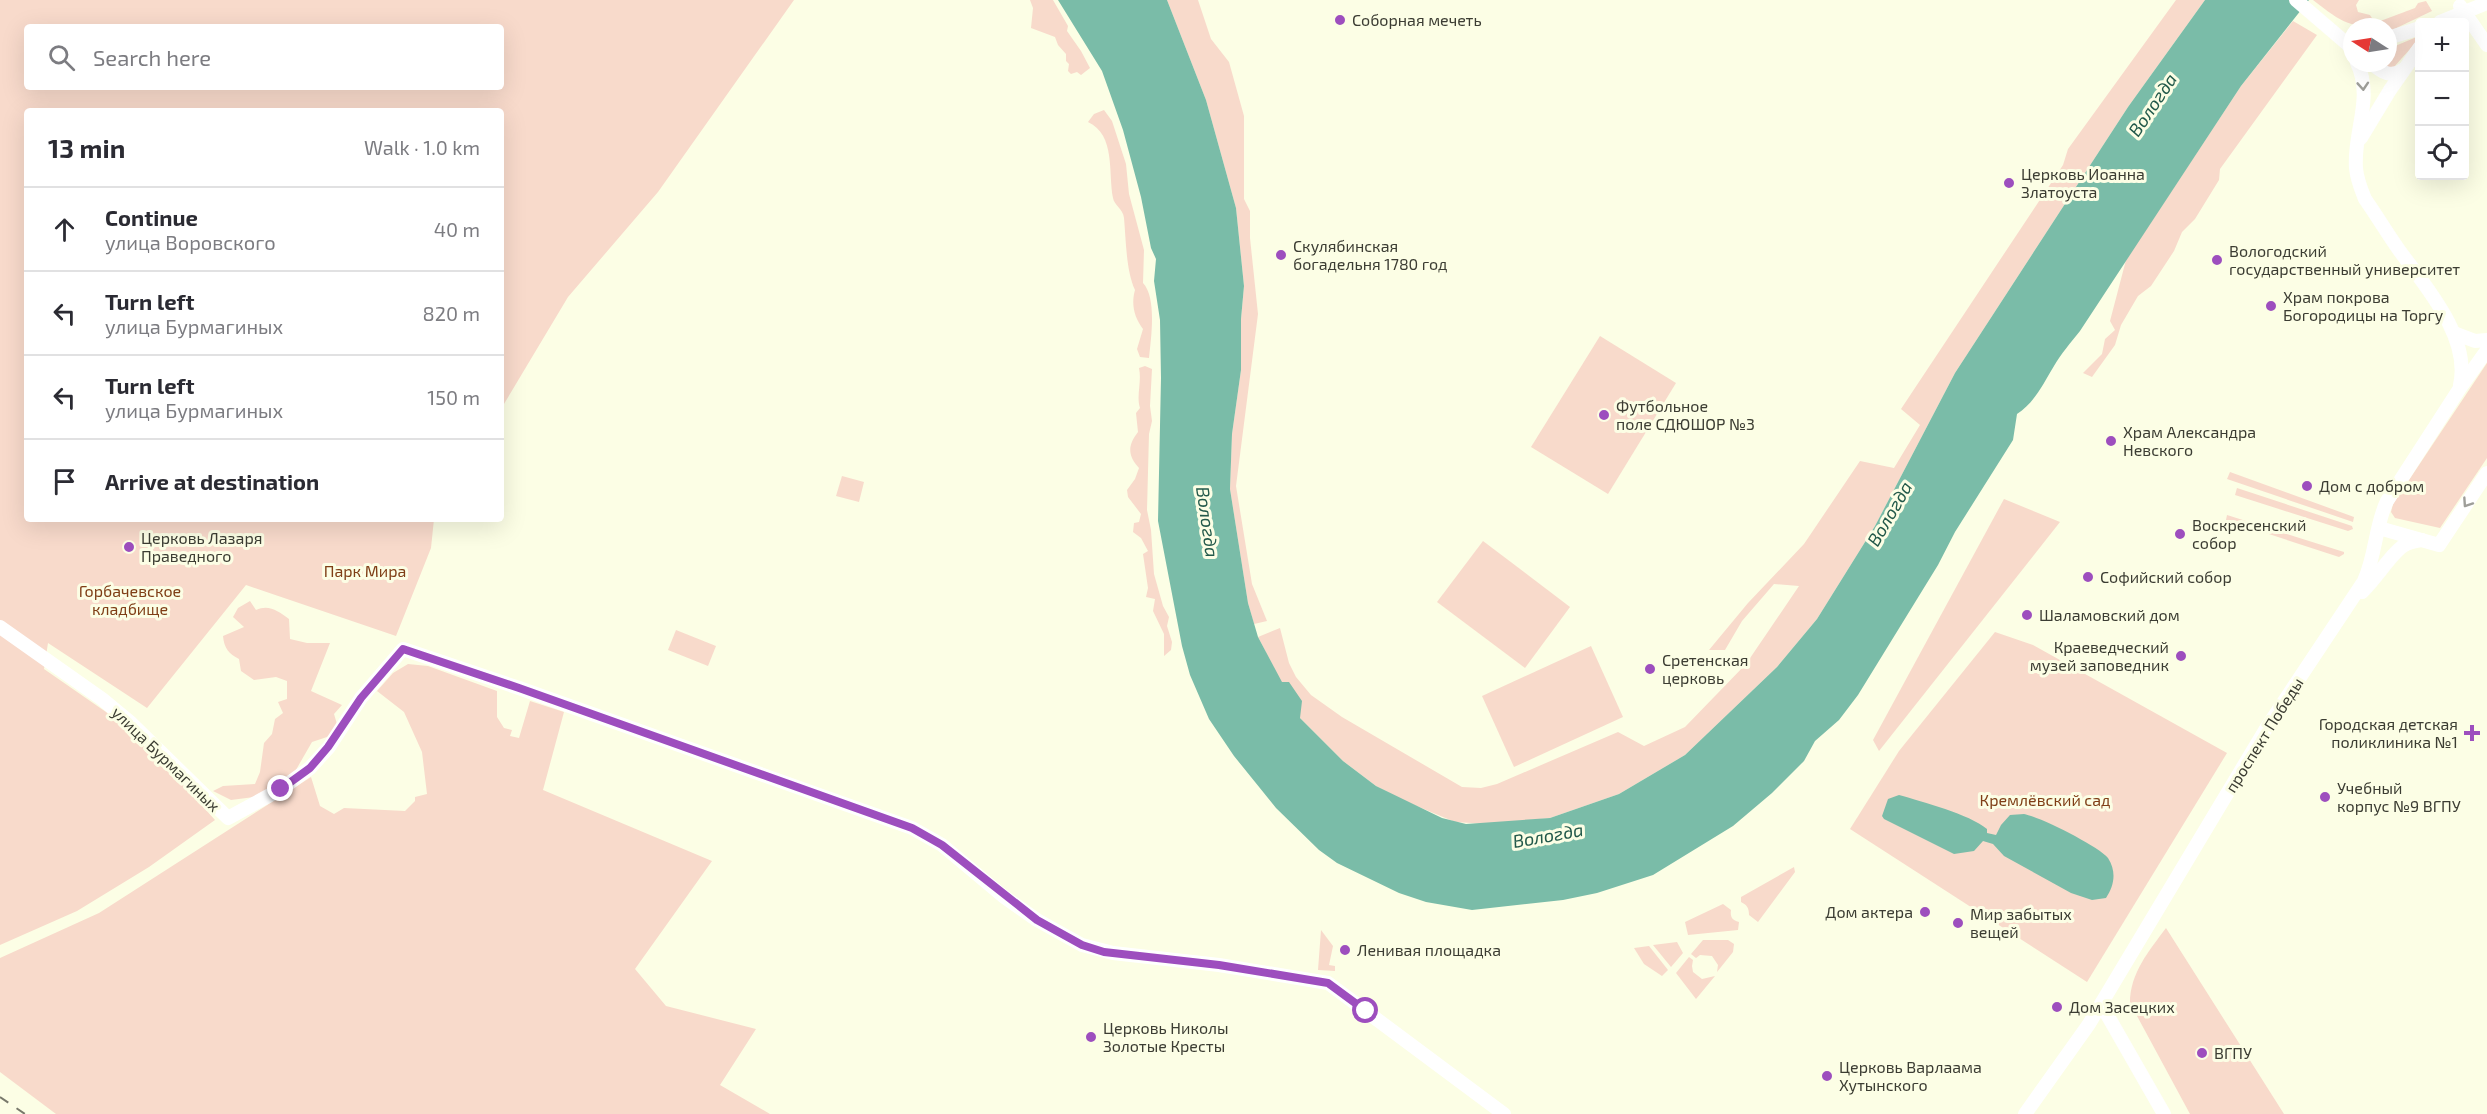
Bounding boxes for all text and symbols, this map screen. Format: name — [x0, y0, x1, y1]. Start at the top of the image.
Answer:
place label: Соборная мечеть — [1352, 10, 1482, 29]
marker: Соборная мечеть — [1333, 13, 1347, 27]
north arrow — [2343, 18, 2397, 72]
map controls — [2415, 18, 2469, 180]
button: + — [2415, 18, 2469, 72]
search box — [24, 24, 504, 90]
icon: search — [45, 41, 78, 74]
text: Search here — [93, 44, 211, 70]
water label: Вологда — [2123, 69, 2181, 140]
button: − — [2415, 72, 2469, 126]
one-way arrow — [2356, 82, 2369, 91]
button: locate — [2415, 126, 2469, 180]
text: 13 min — [48, 132, 125, 163]
text: Walk · 1.0 km — [364, 135, 480, 159]
place label: Церковь Иоанна Златоуста — [2021, 164, 2145, 202]
marker: Церковь Иоанна Златоуста — [2002, 176, 2016, 190]
text: Continue — [105, 204, 198, 230]
icon: ahead — [48, 213, 81, 246]
text: 40 m — [434, 217, 480, 241]
text: улица Воровского — [105, 230, 276, 254]
place label: Скулябинская богадельня 1780 год — [1293, 236, 1447, 273]
place label: Вологодский государственный университет — [2229, 241, 2460, 279]
marker: Скулябинская богадельня 1780 год — [1274, 248, 1288, 262]
marker: Вологодский государственный университет — [2210, 253, 2224, 267]
place label: Храм покрова Богородицы на Торгу — [2283, 287, 2444, 325]
text: Turn left — [105, 288, 194, 314]
icon: left — [48, 297, 81, 330]
marker: Храм покрова Богородицы на Торгу — [2264, 299, 2278, 313]
text: 820 m — [423, 301, 480, 325]
text: улица Бурмагиных — [105, 314, 283, 338]
text: Turn left — [105, 372, 194, 398]
icon: left — [48, 381, 81, 414]
text: 150 m — [427, 385, 480, 409]
place label: Футбольное поле СДЮШОР №3 — [1616, 396, 1755, 433]
text: улица Бурмагиных — [105, 398, 283, 422]
marker: Футбольное поле СДЮШОР №3 — [1597, 408, 1611, 422]
place label: Храм Александра Невского — [2123, 422, 2256, 459]
marker: Храм Александра Невского — [2104, 434, 2118, 448]
icon: arrive — [48, 465, 81, 498]
text: Arrive at destination — [105, 468, 319, 494]
place label: Дом с добром — [2319, 476, 2424, 495]
water label: Вологда — [1862, 477, 1916, 550]
marker: Дом с добром — [2300, 479, 2314, 493]
water label: Вологда — [1192, 485, 1224, 559]
one-way arrow — [2463, 496, 2474, 507]
place label: Воскресенский собор — [2192, 515, 2306, 552]
marker: Воскресенский собор — [2173, 527, 2187, 541]
place label: Церковь Лазаря Праведного — [141, 528, 262, 565]
marker: Церковь Лазаря Праведного — [122, 540, 136, 554]
park label: Парк Мира — [324, 561, 406, 580]
place label: Софийский собор — [2100, 567, 2232, 586]
marker: Софийский собор — [2081, 570, 2095, 584]
park label: Горбачевское кладбище — [79, 581, 181, 618]
place label: Шаламовский дом — [2039, 605, 2180, 624]
marker: Шаламовский дом — [2020, 608, 2034, 622]
place label: Краеведческий музей заповедник — [2030, 637, 2169, 675]
marker: Краеведческий музей заповедник — [2174, 649, 2188, 663]
place label: Сретенская церковь — [1662, 650, 1748, 687]
marker: Сретенская церковь — [1643, 662, 1657, 676]
street label: проспект Победы — [2221, 674, 2307, 796]
street label: улица Бурмагиных — [108, 702, 225, 816]
place label: Городская детская поликлиника №1 — [2319, 714, 2458, 751]
marker: Городская детская поликлиника №1 — [2463, 724, 2481, 742]
route end — [267, 775, 293, 801]
place label: Учебный корпус №9 ВГПУ — [2337, 778, 2461, 816]
park label: Кремлёвский сад — [1980, 790, 2110, 809]
marker: Учебный корпус №9 ВГПУ — [2318, 790, 2332, 804]
water label: Вологда — [1511, 818, 1585, 852]
place label: Дом актера — [1825, 902, 1913, 921]
place label: Мир забытых вещей — [1970, 904, 2072, 941]
marker: Дом актера — [1918, 905, 1932, 919]
marker: Мир забытых вещей — [1951, 916, 1965, 930]
place label: Ленивая площадка — [1357, 940, 1501, 959]
marker: Ленивая площадка — [1338, 943, 1352, 957]
route start — [1352, 997, 1378, 1023]
place label: Дом Засецких — [2069, 997, 2175, 1016]
marker: Дом Засецких — [2050, 1000, 2064, 1014]
place label: Церковь Николы Золотые Кресты — [1103, 1018, 1229, 1055]
marker: Церковь Николы Золотые Кресты — [1084, 1030, 1098, 1044]
place label: ВГПУ — [2214, 1043, 2252, 1062]
marker: ВГПУ — [2195, 1046, 2209, 1060]
place label: Церковь Варлаама Хутынского — [1839, 1057, 1982, 1095]
marker: Церковь Варлаама Хутынского — [1820, 1069, 1834, 1083]

